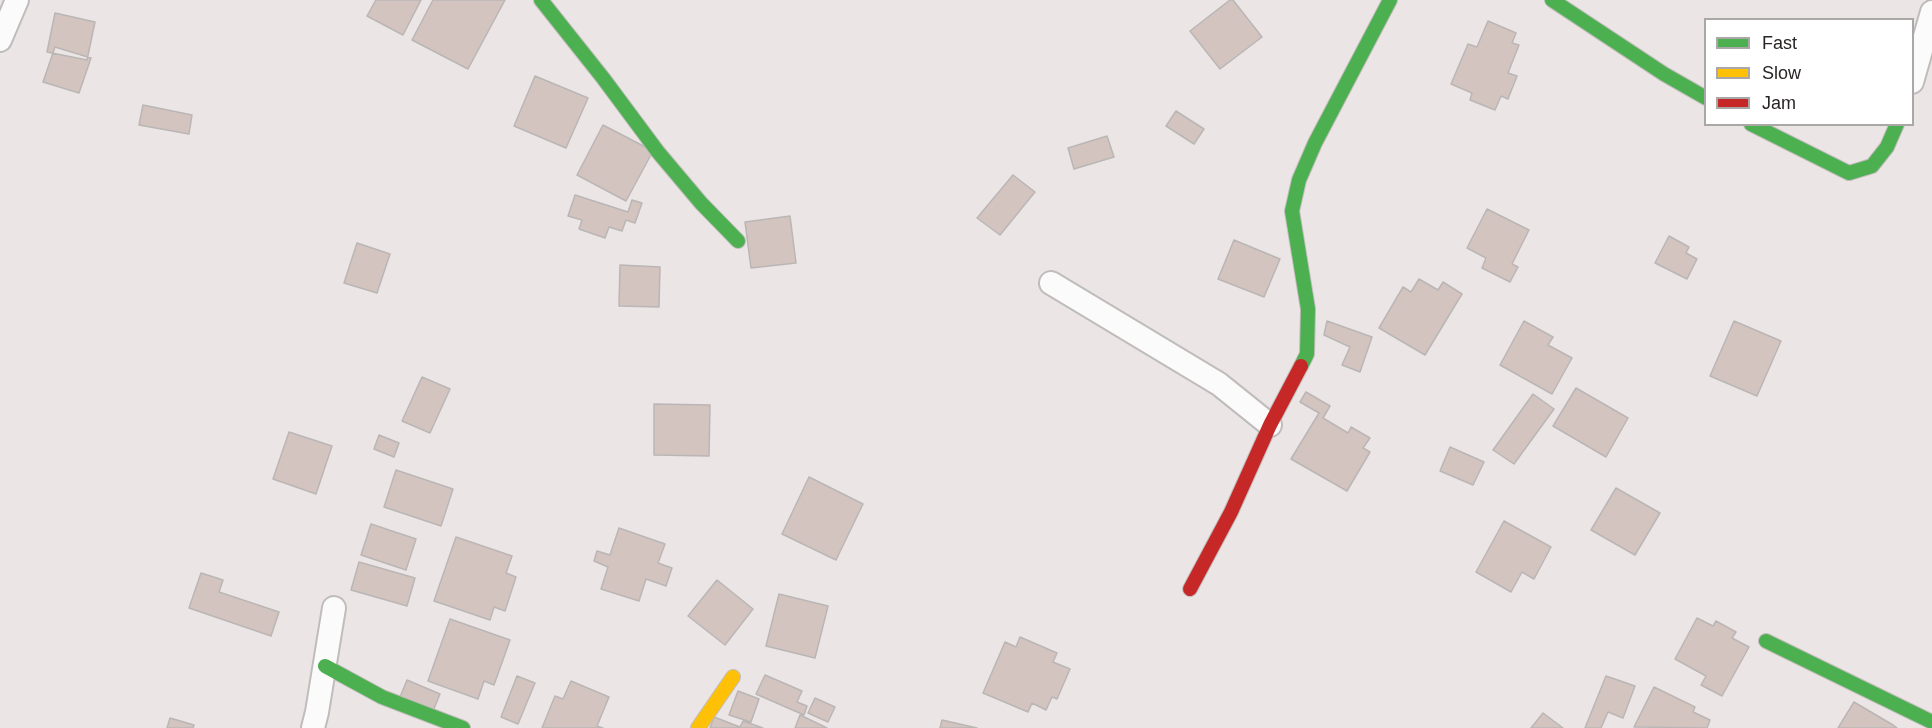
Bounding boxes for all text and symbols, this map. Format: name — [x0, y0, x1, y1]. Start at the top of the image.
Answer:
legend — [1704, 18, 1914, 126]
text: Fast — [1762, 33, 1797, 53]
text: Slow — [1762, 63, 1801, 83]
text: Jam — [1762, 93, 1796, 113]

